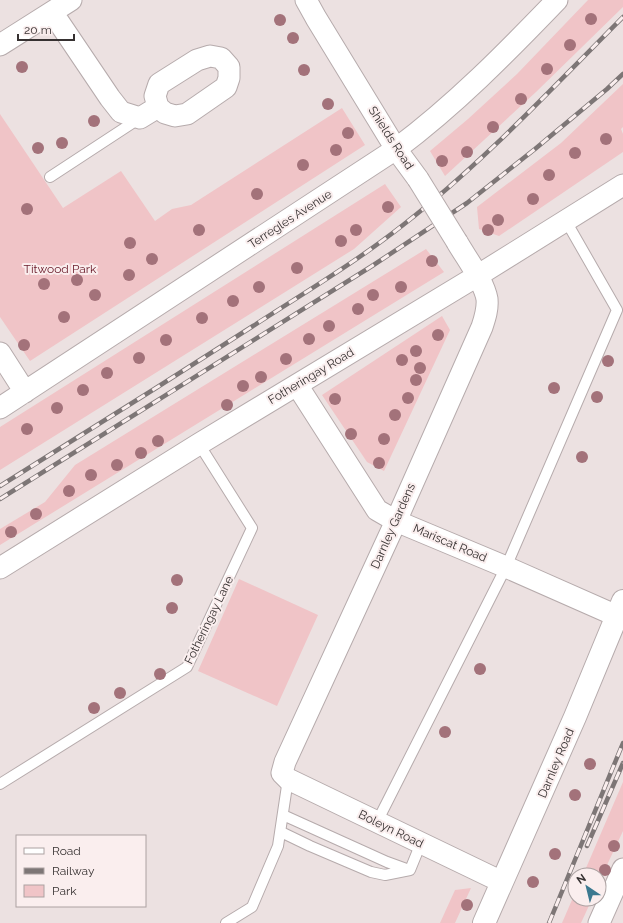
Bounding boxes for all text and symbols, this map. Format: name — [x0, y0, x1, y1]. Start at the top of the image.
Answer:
scale bar — [18, 16, 74, 42]
text: 20 m — [24, 23, 52, 37]
street label: Shields Road — [365, 104, 417, 172]
street label: Terregles Avenue — [246, 187, 334, 251]
park label: Titwood Park — [24, 262, 97, 276]
street label: Fotheringay Road — [266, 345, 356, 407]
street label: Darnley Gardens — [368, 481, 418, 571]
street label: Mariscat Road — [411, 521, 489, 565]
street label: Fotheringay Lane — [182, 574, 236, 666]
street label: Darnley Road — [535, 726, 577, 800]
street label: Boleyn Road — [356, 807, 426, 851]
legend — [16, 835, 146, 907]
text: Road — [52, 844, 81, 858]
text: Railway — [52, 864, 95, 878]
north arrow — [567, 867, 607, 907]
text: N — [574, 871, 589, 887]
text: Park — [52, 884, 77, 898]

